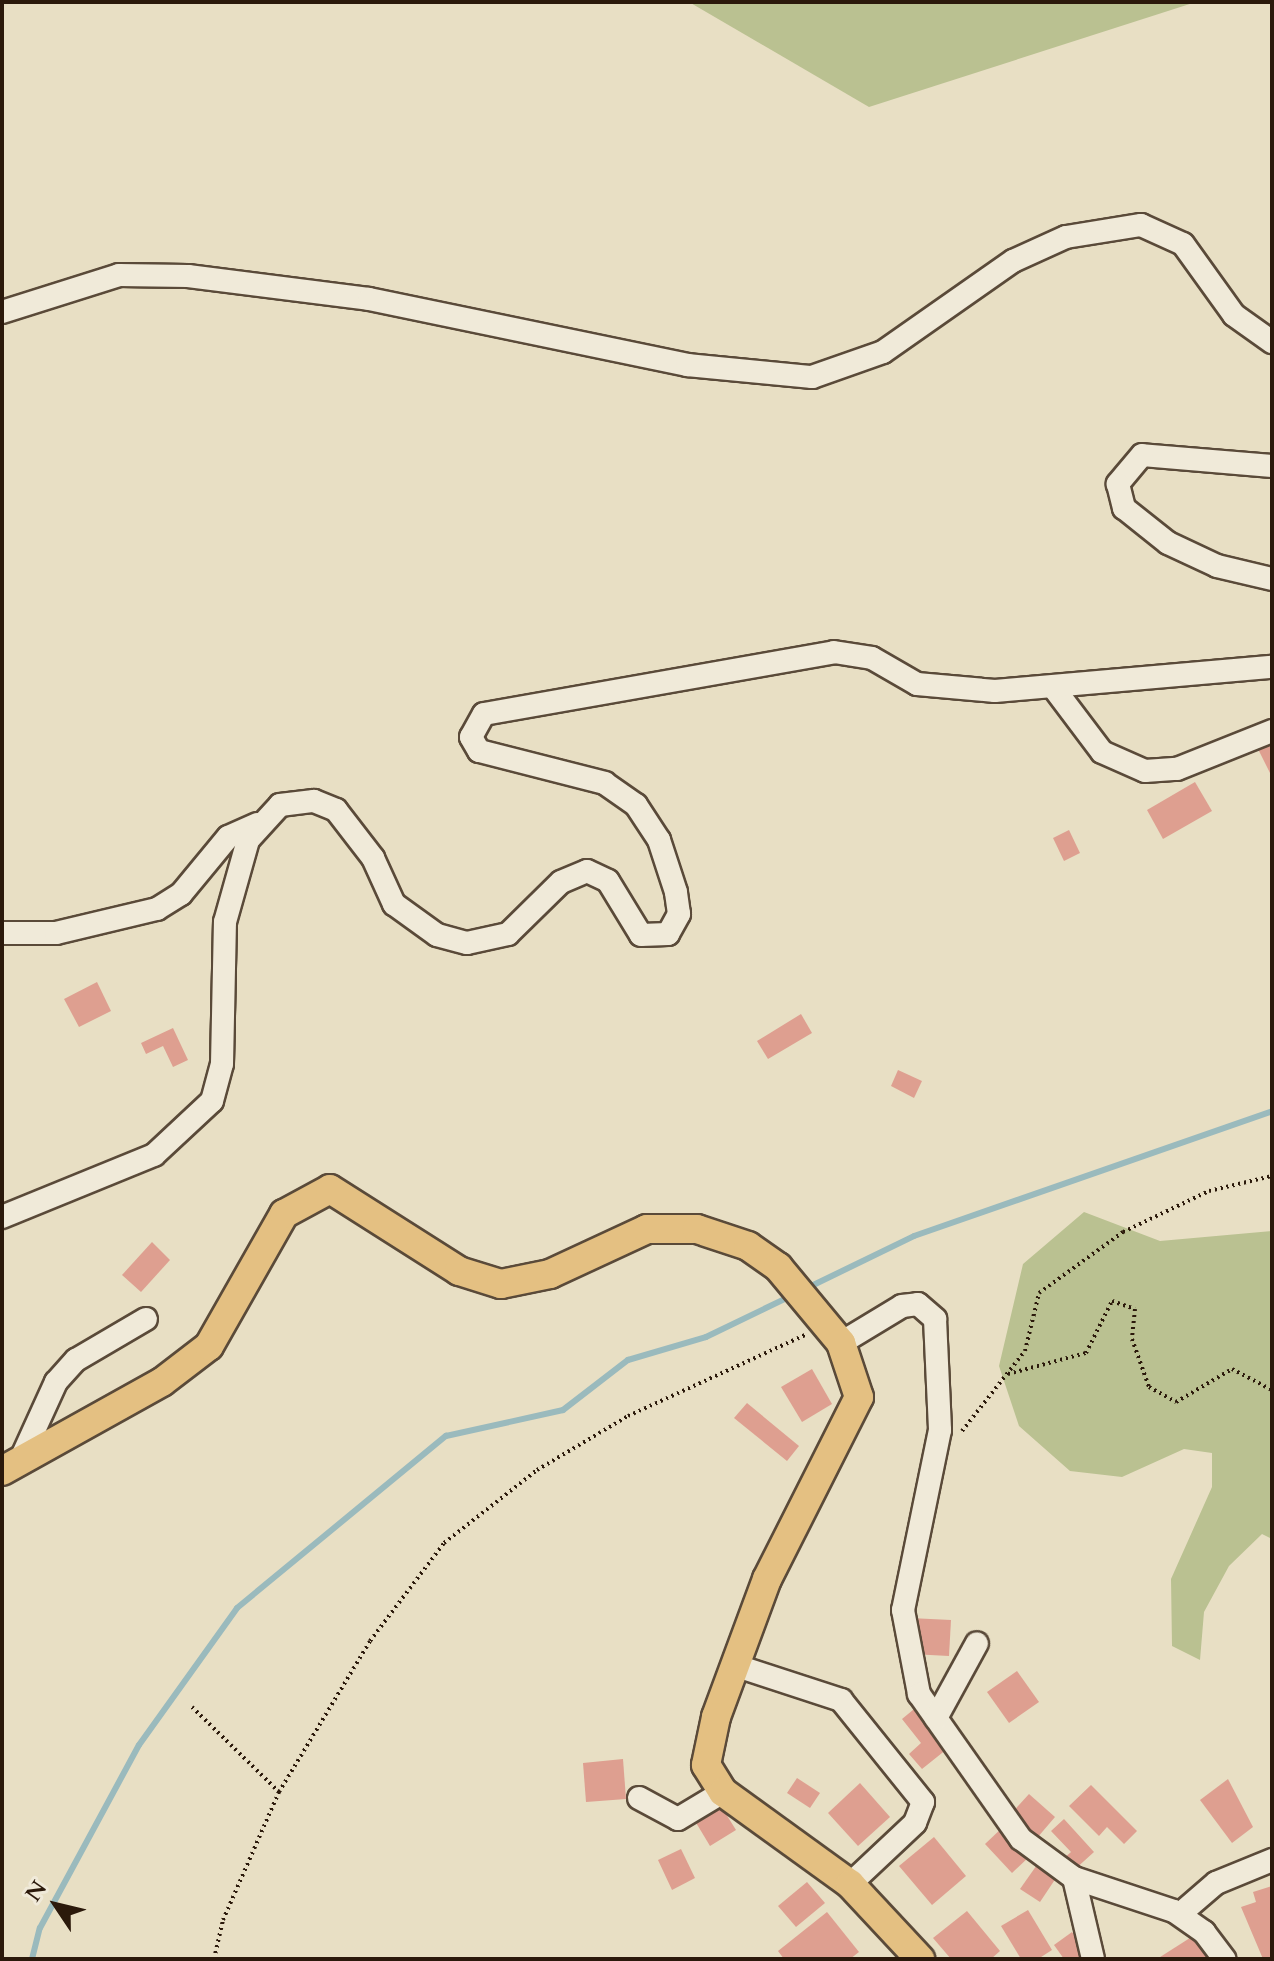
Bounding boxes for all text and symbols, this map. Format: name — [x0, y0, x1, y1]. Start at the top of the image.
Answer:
north arrow — [16, 1865, 96, 1945]
text: N — [19, 1875, 54, 1908]

